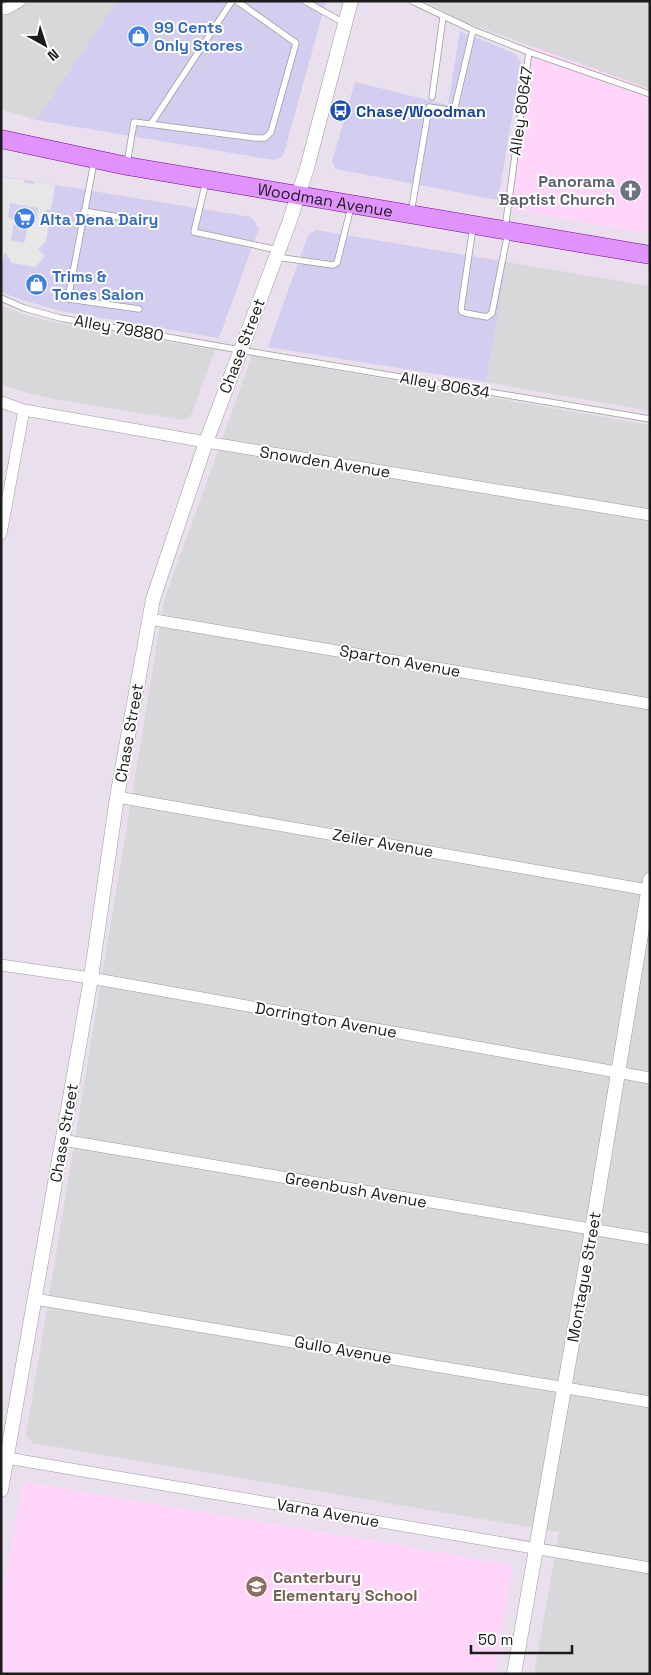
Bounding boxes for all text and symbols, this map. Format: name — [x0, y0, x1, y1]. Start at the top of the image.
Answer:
place label: 99 Cents Only Stores — [154, 17, 243, 56]
north arrow — [20, 20, 70, 70]
shop icon: 99 Cents Only Stores — [126, 24, 150, 48]
text: N — [44, 45, 62, 65]
street label: Alley 80647 — [504, 65, 538, 157]
bus stop icon: Chase/Woodman — [328, 99, 352, 123]
place label: Chase/Woodman — [356, 101, 486, 122]
place label: Panorama Baptist Church — [499, 171, 615, 210]
street label: Woodman Avenue — [256, 178, 395, 222]
church icon: Panorama Baptist Church — [619, 178, 643, 202]
supermarket icon: Alta Dena Dairy — [12, 207, 36, 231]
place label: Alta Dena Dairy — [40, 209, 158, 230]
place label: Trims & Tones Salon — [52, 266, 144, 305]
shop icon: Trims & Tones Salon — [24, 273, 48, 297]
street label: Chase Street — [214, 295, 270, 397]
street label: Alley 79880 — [73, 310, 165, 346]
street label: Alley 80634 — [398, 367, 492, 403]
street label: Snowden Avenue — [258, 441, 392, 483]
street label: Sparton Avenue — [338, 640, 462, 682]
street label: Chase Street — [110, 682, 148, 784]
street label: Zeiler Avenue — [331, 824, 435, 862]
street label: Dorrington Avenue — [253, 997, 399, 1043]
street label: Chase Street — [45, 1082, 83, 1184]
street label: Greenbush Avenue — [283, 1167, 429, 1213]
street label: Montague Street — [562, 1210, 606, 1344]
street label: Gullo Avenue — [293, 1331, 393, 1369]
street label: Varna Avenue — [275, 1494, 381, 1532]
place label: Canterbury Elementary School — [273, 1567, 417, 1606]
school or university icon: Canterbury Elementary School — [245, 1574, 269, 1598]
scale bar — [471, 1622, 572, 1654]
text: 50 m — [478, 1630, 513, 1649]

